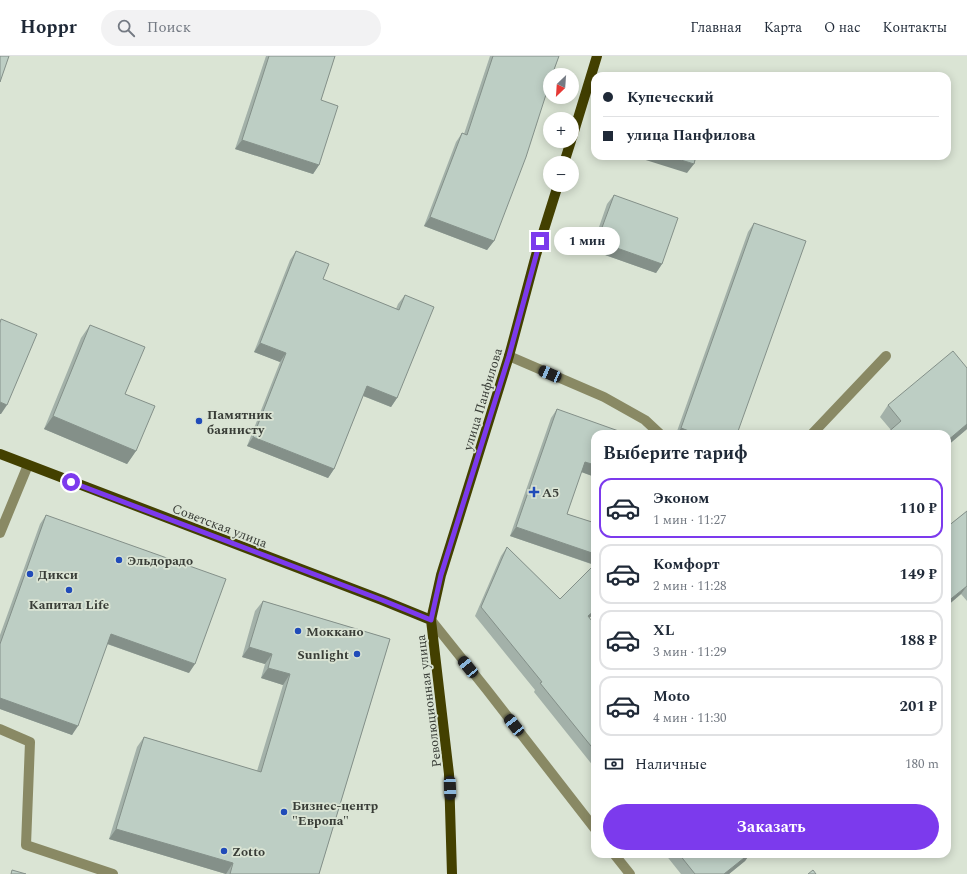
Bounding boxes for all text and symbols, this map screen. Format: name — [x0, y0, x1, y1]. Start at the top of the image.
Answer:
search box — [101, 10, 381, 46]
text: Hoppr — [20, 13, 77, 42]
text: Поиск — [147, 16, 191, 39]
icon: search — [115, 17, 137, 39]
text: Главная — [690, 17, 742, 38]
text: Карта — [764, 17, 802, 38]
text: О нас — [824, 17, 861, 38]
text: Контакты — [883, 17, 947, 38]
north arrow — [543, 68, 579, 104]
map controls — [543, 68, 579, 192]
text: Купеческий — [627, 86, 714, 109]
button: + — [543, 112, 579, 148]
text: улица Панфилова — [627, 124, 755, 147]
button: − — [543, 156, 579, 192]
callout: 1 мин — [554, 227, 620, 255]
text: 1 мин — [569, 231, 605, 251]
route end — [531, 232, 549, 250]
street label: улица Панфилова — [458, 345, 508, 454]
car — [537, 364, 563, 384]
place label: Памятник баянисту — [207, 405, 273, 440]
marker: Памятник баянисту — [194, 416, 204, 426]
text: Выберите тариф — [603, 440, 748, 467]
route start — [62, 473, 80, 491]
place label: А5 — [542, 483, 559, 503]
marker: А5 — [529, 487, 539, 497]
text: Эконом — [653, 487, 709, 510]
icon: car — [605, 490, 641, 526]
text: 110 ₽ — [900, 497, 937, 520]
street label: Советская улица — [169, 499, 271, 554]
text: 1 мин · 11:27 — [653, 510, 726, 530]
place label: Эльдорадо — [127, 551, 193, 571]
text: Комфорт — [653, 553, 720, 576]
marker: Эльдорадо — [114, 555, 124, 565]
icon: car — [605, 556, 641, 592]
text: 149 ₽ — [900, 563, 937, 586]
place label: Дикси — [38, 565, 78, 585]
marker: Дикси — [25, 569, 35, 579]
text: 2 мин · 11:28 — [653, 576, 726, 596]
marker: Капитал Life — [64, 585, 74, 595]
place label: Капитал Life — [29, 595, 109, 615]
text: XL — [653, 619, 674, 642]
place label: Моккано — [306, 622, 364, 642]
icon: car — [605, 622, 641, 658]
marker: Моккано — [293, 626, 303, 636]
text: 188 ₽ — [900, 629, 937, 652]
street label: Революционная улица — [411, 633, 447, 768]
text: 3 мин · 11:29 — [653, 642, 726, 662]
place label: Sunlight — [297, 645, 349, 665]
marker: Sunlight — [352, 649, 362, 659]
car — [456, 654, 480, 680]
text: Moto — [653, 685, 690, 708]
icon: car — [605, 688, 641, 724]
text: 201 ₽ — [900, 695, 937, 718]
text: 4 мин · 11:30 — [653, 708, 726, 728]
car — [502, 712, 526, 738]
icon: cash — [603, 753, 625, 775]
text: Наличные — [635, 753, 707, 776]
text: 180 m — [905, 754, 939, 774]
car — [444, 776, 456, 800]
place label: Бизнес-центр "Европа" — [292, 796, 378, 831]
button: Заказать — [603, 804, 939, 850]
marker: Бизнес-центр "Европа" — [279, 807, 289, 817]
place label: Zotto — [232, 842, 265, 862]
marker: Zotto — [219, 846, 229, 856]

